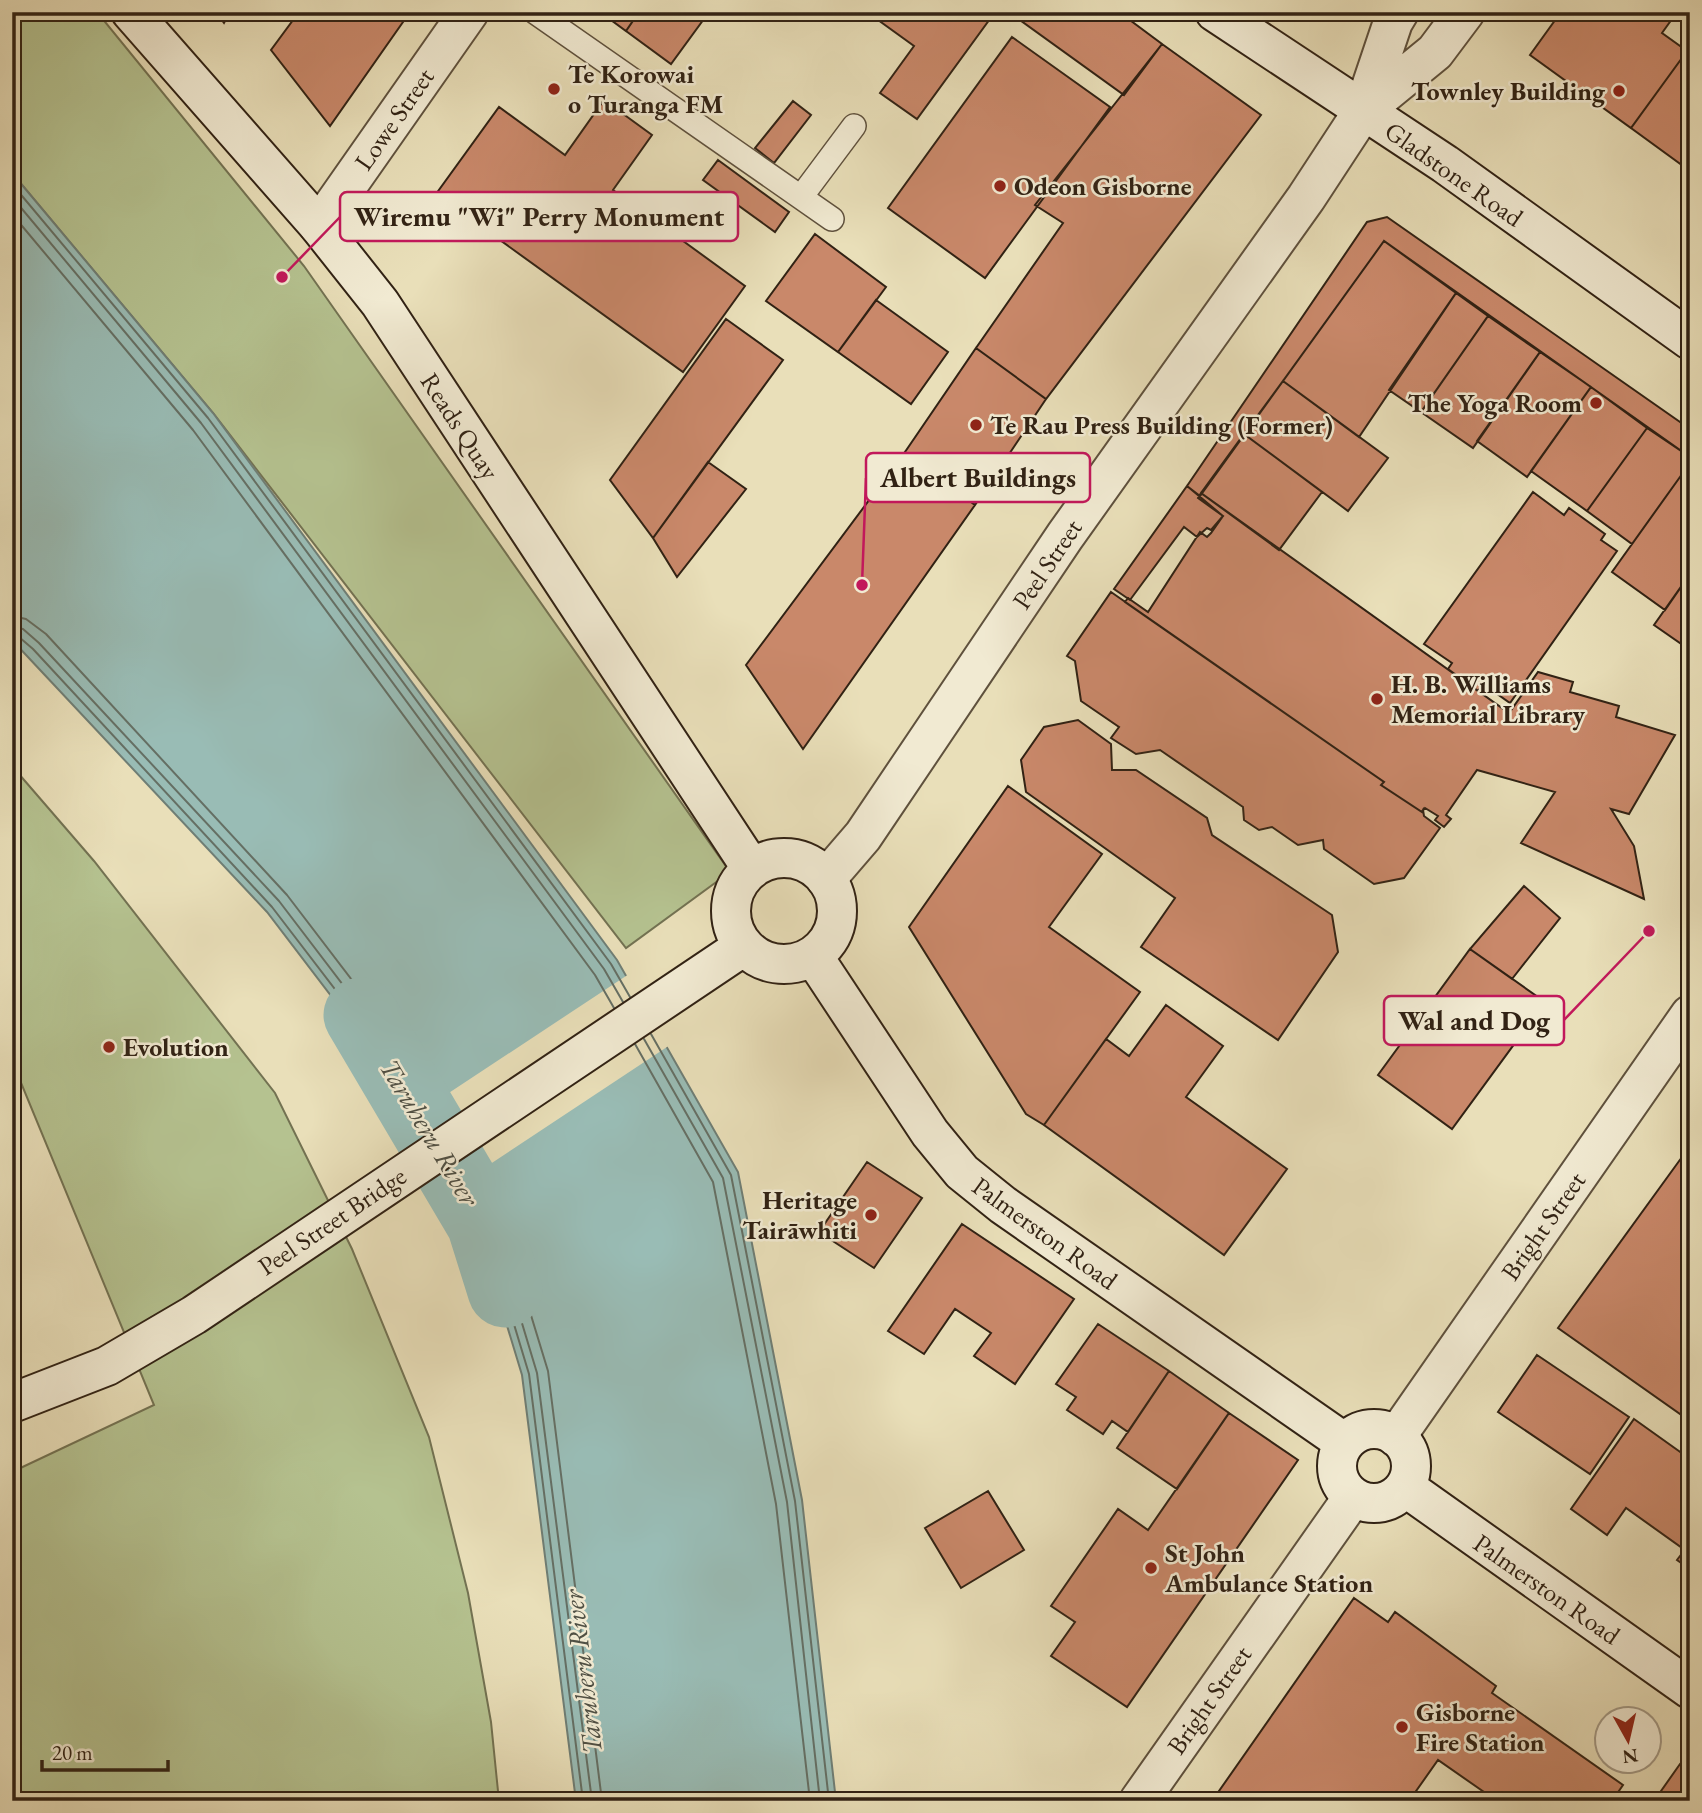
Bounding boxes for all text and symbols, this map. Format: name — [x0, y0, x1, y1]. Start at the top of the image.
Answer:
place label: Te Korowai o Turanga FM — [568, 57, 723, 121]
street label: Lowe Street — [346, 61, 442, 177]
place label: Townley Building — [1411, 74, 1606, 108]
marker: Te Korowai o Turanga FM — [546, 81, 562, 97]
marker: Townley Building — [1611, 83, 1627, 99]
street label: Gladstone Road — [1378, 114, 1531, 235]
place label: Odeon Gisborne — [1014, 169, 1192, 203]
marker: Odeon Gisborne — [992, 178, 1008, 194]
callout: Wiremu "Wi" Perry Monument — [340, 192, 738, 241]
text: Wiremu "Wi" Perry Monument — [354, 198, 725, 234]
street label: Reads Quay — [413, 366, 507, 486]
place label: The Yoga Room — [1407, 386, 1582, 420]
marker: The Yoga Room — [1588, 395, 1604, 411]
place label: Te Rau Press Building (Former) — [990, 408, 1333, 442]
marker: Te Rau Press Building (Former) — [968, 417, 984, 433]
callout: Albert Buildings — [866, 453, 1090, 502]
text: Albert Buildings — [879, 459, 1076, 495]
street label: Peel Street — [1004, 512, 1090, 616]
place label: H. B. Williams Memorial Library — [1391, 667, 1586, 731]
marker: H. B. Williams Memorial Library — [1369, 691, 1385, 707]
callout: Wal and Dog — [1384, 996, 1564, 1045]
text: Wal and Dog — [1398, 1002, 1551, 1038]
place label: Evolution — [123, 1030, 229, 1064]
marker: Evolution — [101, 1039, 117, 1055]
water label: Taruheru River — [372, 1052, 489, 1213]
street label: Peel Street Bridge — [251, 1159, 413, 1283]
street label: Bright Street — [1493, 1165, 1593, 1287]
street label: Palmerston Road — [966, 1169, 1125, 1298]
place label: Heritage Tairāwhiti — [742, 1183, 857, 1247]
marker: Heritage Tairāwhiti — [863, 1207, 879, 1223]
street label: Palmerston Road — [1467, 1526, 1628, 1653]
place label: St John Ambulance Station — [1164, 1536, 1373, 1600]
marker: St John Ambulance Station — [1143, 1560, 1159, 1576]
water label: Taruheru River — [554, 1586, 610, 1756]
street label: Bright Street — [1159, 1639, 1259, 1761]
place label: Gisborne Fire Station — [1416, 1695, 1545, 1759]
north arrow — [1594, 1704, 1664, 1774]
marker: Gisborne Fire Station — [1394, 1719, 1410, 1735]
scale bar — [42, 1729, 168, 1773]
text: 20 m — [52, 1739, 93, 1766]
text: N — [1620, 1743, 1640, 1770]

